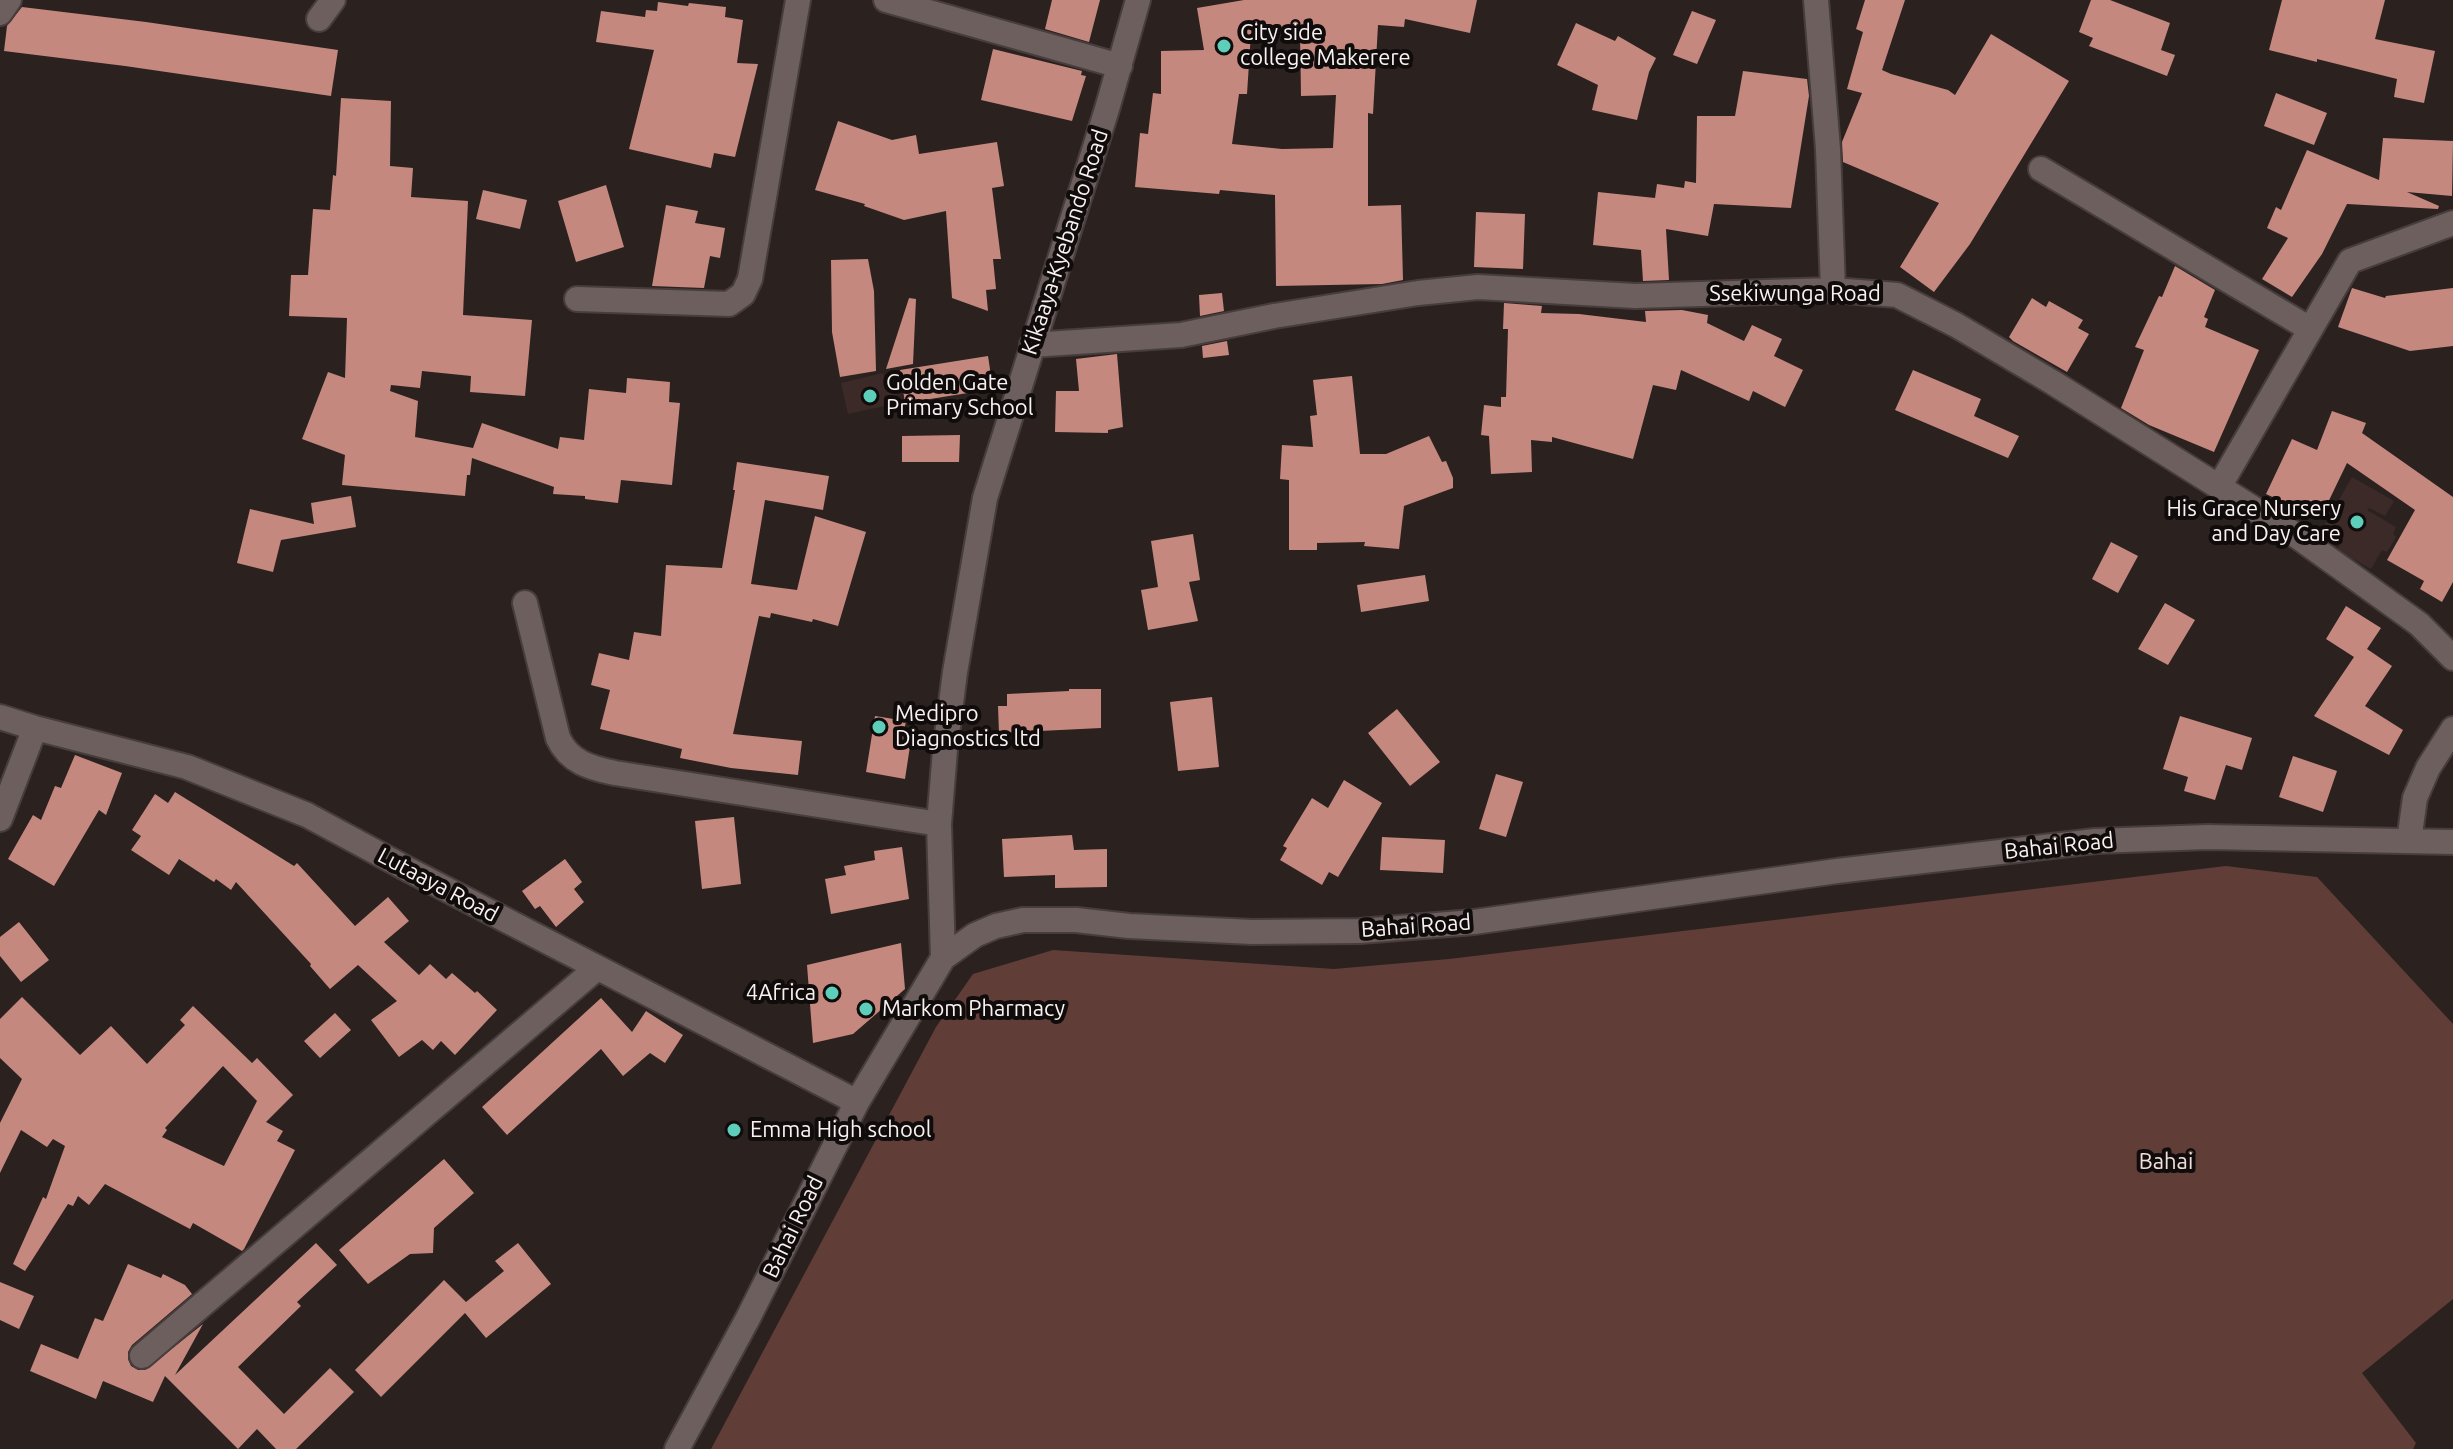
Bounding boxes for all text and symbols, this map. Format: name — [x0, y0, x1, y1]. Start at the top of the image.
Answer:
place label: City side college Makerere — [1240, 20, 1411, 72]
marker: City side college Makerere — [1215, 37, 1233, 55]
street label: Kikaaya-Kyebando Road — [1016, 126, 1114, 358]
street label: Ssekiwunga Road — [1709, 281, 1881, 307]
place label: Golden Gate Primary School — [886, 370, 1033, 422]
marker: Golden Gate Primary School — [861, 387, 879, 405]
place label: His Grace Nursery and Day Care — [2166, 496, 2341, 548]
marker: His Grace Nursery and Day Care — [2348, 513, 2366, 531]
place label: Medipro Diagnostics ltd — [895, 701, 1041, 752]
marker: Medipro Diagnostics ltd — [870, 718, 888, 736]
street label: Bahai Road — [2003, 827, 2115, 865]
street label: Lutaaya Road — [373, 842, 503, 928]
street label: Bahai Road — [1360, 909, 1472, 943]
place label: 4Africa — [746, 980, 816, 1006]
marker: 4Africa — [823, 984, 841, 1002]
place label: Markom Pharmacy — [882, 996, 1065, 1022]
marker: Markom Pharmacy — [857, 1000, 875, 1018]
place label: Emma High school — [750, 1117, 931, 1143]
marker: Emma High school — [725, 1121, 743, 1139]
park label: Bahai — [2139, 1149, 2193, 1175]
street label: Bahai Road — [757, 1172, 829, 1282]

